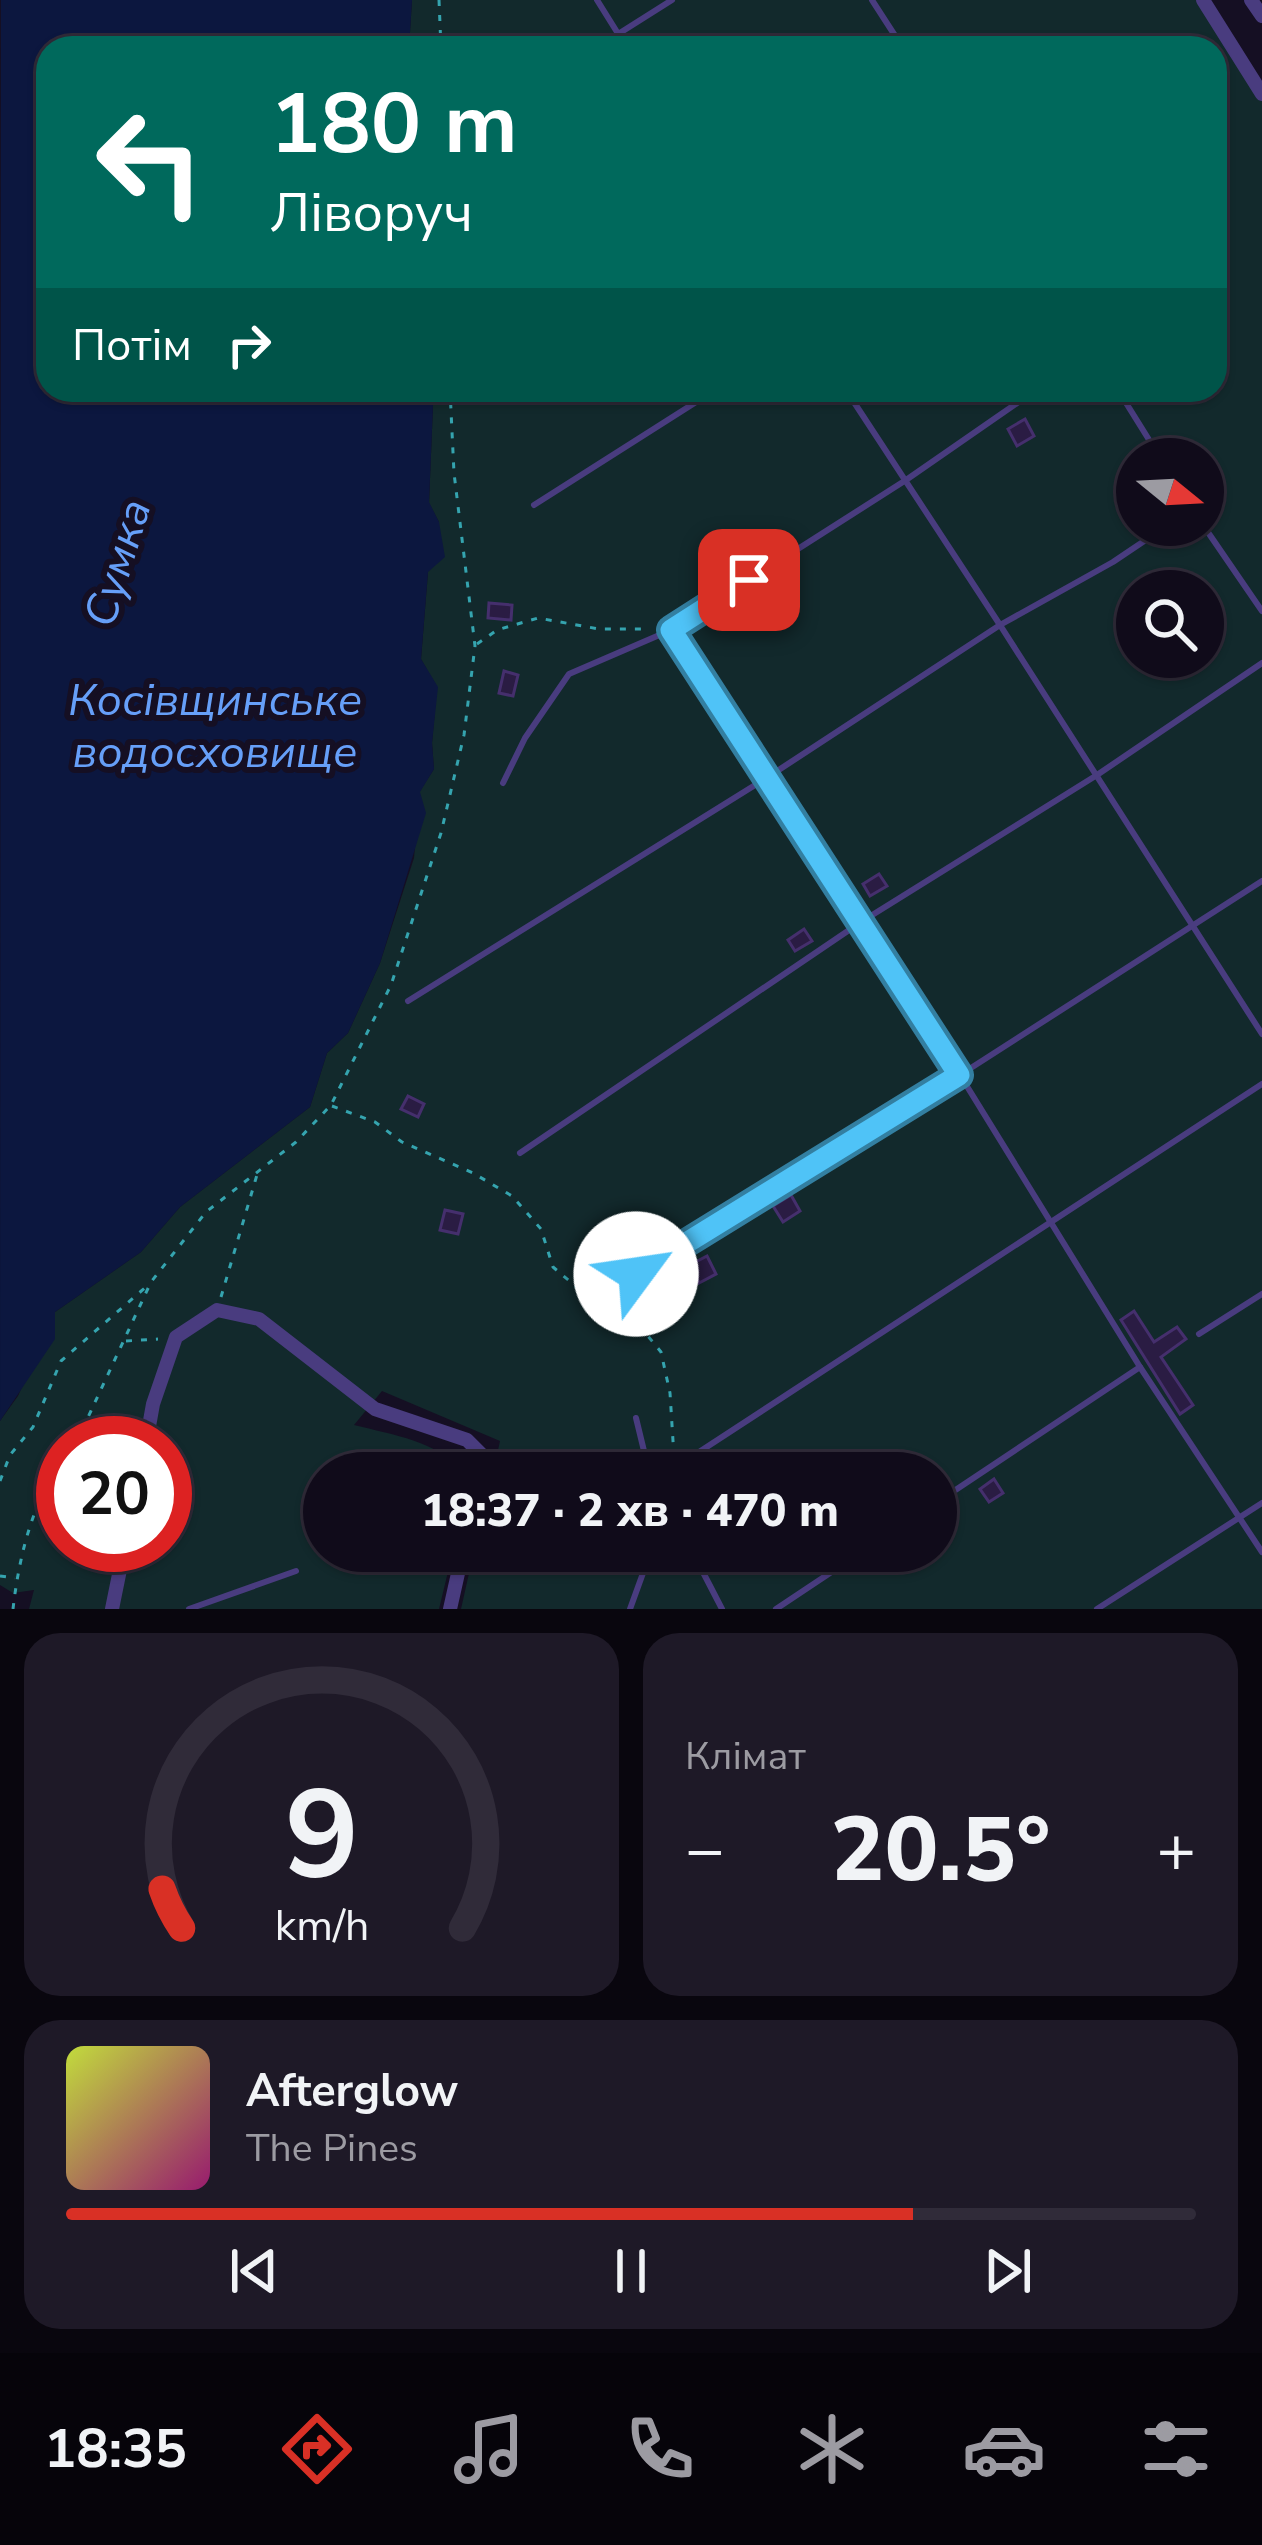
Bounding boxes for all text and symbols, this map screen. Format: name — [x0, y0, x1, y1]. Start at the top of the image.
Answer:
text: 180 m — [270, 67, 518, 182]
icon: left — [72, 84, 228, 240]
text: Ліворуч — [270, 176, 473, 250]
icon: right — [216, 312, 282, 378]
text: Потім — [72, 315, 192, 376]
north arrow — [1116, 438, 1224, 546]
map controls — [1116, 438, 1224, 678]
water label: Сумка — [70, 492, 166, 634]
pin — [698, 529, 800, 631]
icon: arrive — [716, 547, 782, 613]
button: search — [1116, 570, 1224, 678]
water label: Косівщинське водосховище — [68, 670, 362, 783]
position arrow — [573, 1211, 699, 1337]
speed limit sign: 20 — [36, 1416, 192, 1572]
text: 18:37 · 2 хв · 470 m — [421, 1481, 839, 1542]
text: Клімат — [685, 1730, 806, 1783]
text: 9 — [284, 1751, 359, 1921]
text: 20.5° — [831, 1789, 1050, 1912]
text: − — [685, 1805, 725, 1895]
text: + — [1156, 1805, 1196, 1895]
text: km/h — [274, 1896, 369, 1954]
text: Afterglow — [246, 2061, 458, 2122]
text: The Pines — [246, 2122, 418, 2175]
icon: previous — [221, 2238, 287, 2304]
icon: pause — [598, 2238, 664, 2304]
icon: next — [975, 2238, 1041, 2304]
icon: directions — [275, 2407, 359, 2491]
icon: music — [447, 2407, 531, 2491]
icon: phone — [618, 2407, 702, 2491]
icon: climate — [790, 2407, 874, 2491]
icon: car — [962, 2407, 1046, 2491]
icon: filters — [1134, 2407, 1218, 2491]
text: 18:35 — [44, 2412, 187, 2486]

